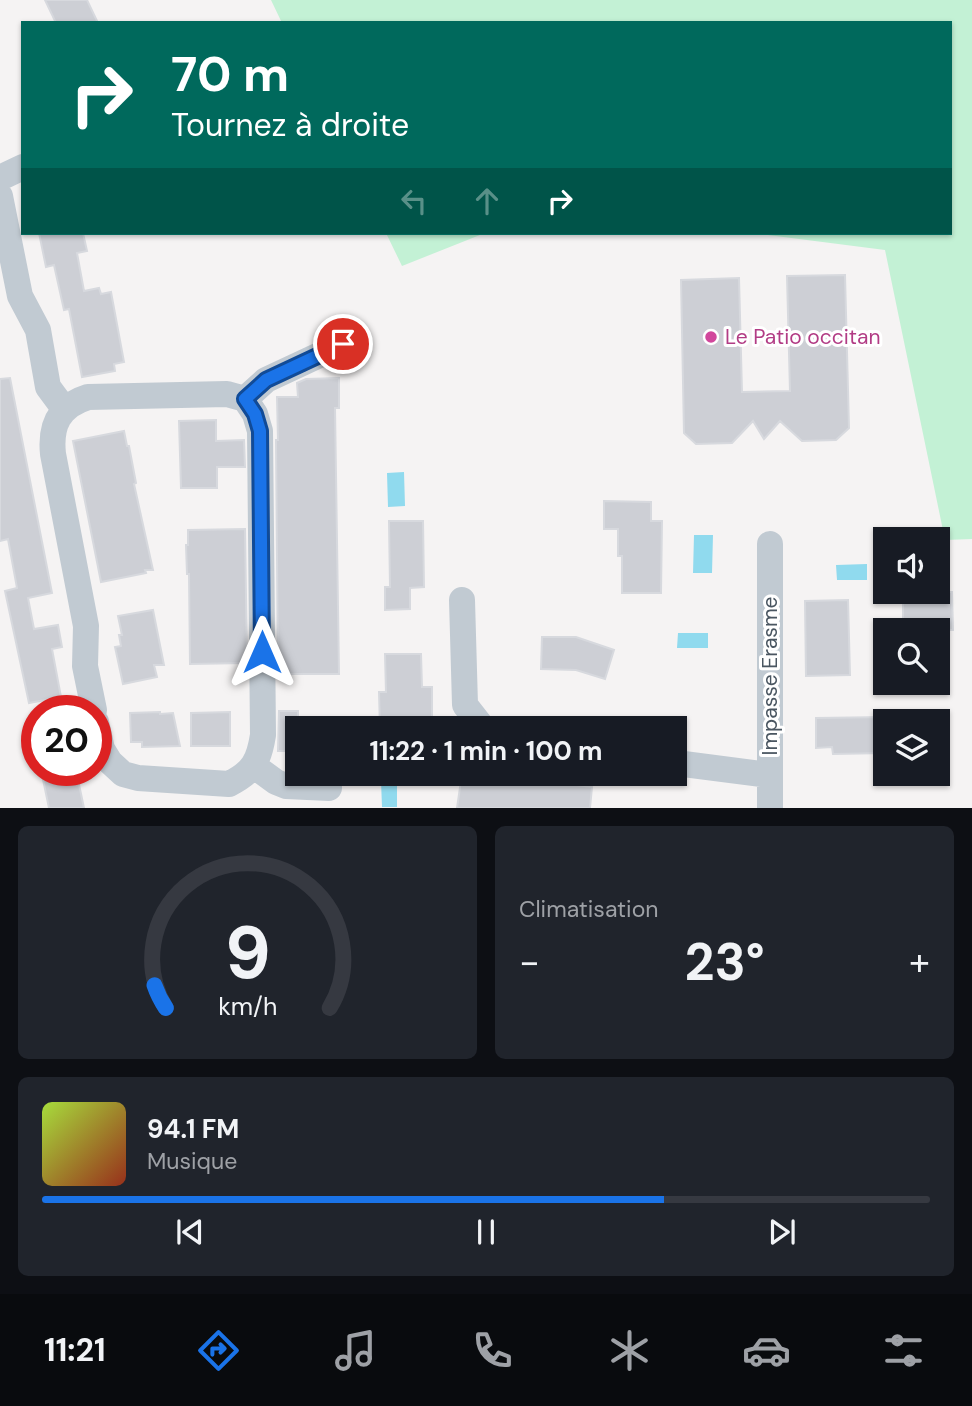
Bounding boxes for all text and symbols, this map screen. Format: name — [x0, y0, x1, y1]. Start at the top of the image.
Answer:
text: 70 m — [171, 42, 289, 106]
icon: right — [56, 49, 147, 140]
text: Tournez à droite — [171, 104, 409, 146]
icon: left — [395, 182, 433, 220]
icon: ahead — [468, 182, 506, 220]
icon: right — [541, 182, 579, 220]
pin — [313, 314, 373, 374]
place label: Le Patio occitan — [725, 323, 881, 351]
icon: arrive — [324, 325, 362, 363]
marker: Le Patio occitan — [703, 329, 719, 345]
map controls — [873, 527, 950, 786]
button: sound — [873, 527, 950, 604]
street label: Impasse Erasme — [756, 596, 784, 756]
position arrow — [225, 615, 299, 689]
button: search — [873, 618, 950, 695]
speed limit sign: 20 — [21, 695, 112, 786]
button: layers — [873, 709, 950, 786]
text: 11:22 · 1 min · 100 m — [370, 734, 602, 768]
text: Climatisation — [519, 894, 658, 924]
text: 9 — [224, 907, 271, 1002]
text: 23° — [684, 928, 765, 996]
text: − — [519, 937, 540, 987]
text: + — [909, 937, 930, 987]
text: km/h — [218, 990, 277, 1023]
text: 94.1 FM — [147, 1112, 239, 1146]
text: Musique — [147, 1146, 237, 1176]
icon: previous — [171, 1213, 209, 1251]
icon: pause — [467, 1213, 505, 1251]
icon: next — [763, 1213, 801, 1251]
icon: directions — [194, 1326, 243, 1375]
icon: music — [331, 1326, 380, 1375]
icon: phone — [468, 1326, 517, 1375]
icon: climate — [605, 1326, 654, 1375]
icon: car — [742, 1326, 791, 1375]
icon: filters — [879, 1326, 928, 1375]
text: 11:21 — [44, 1329, 106, 1371]

